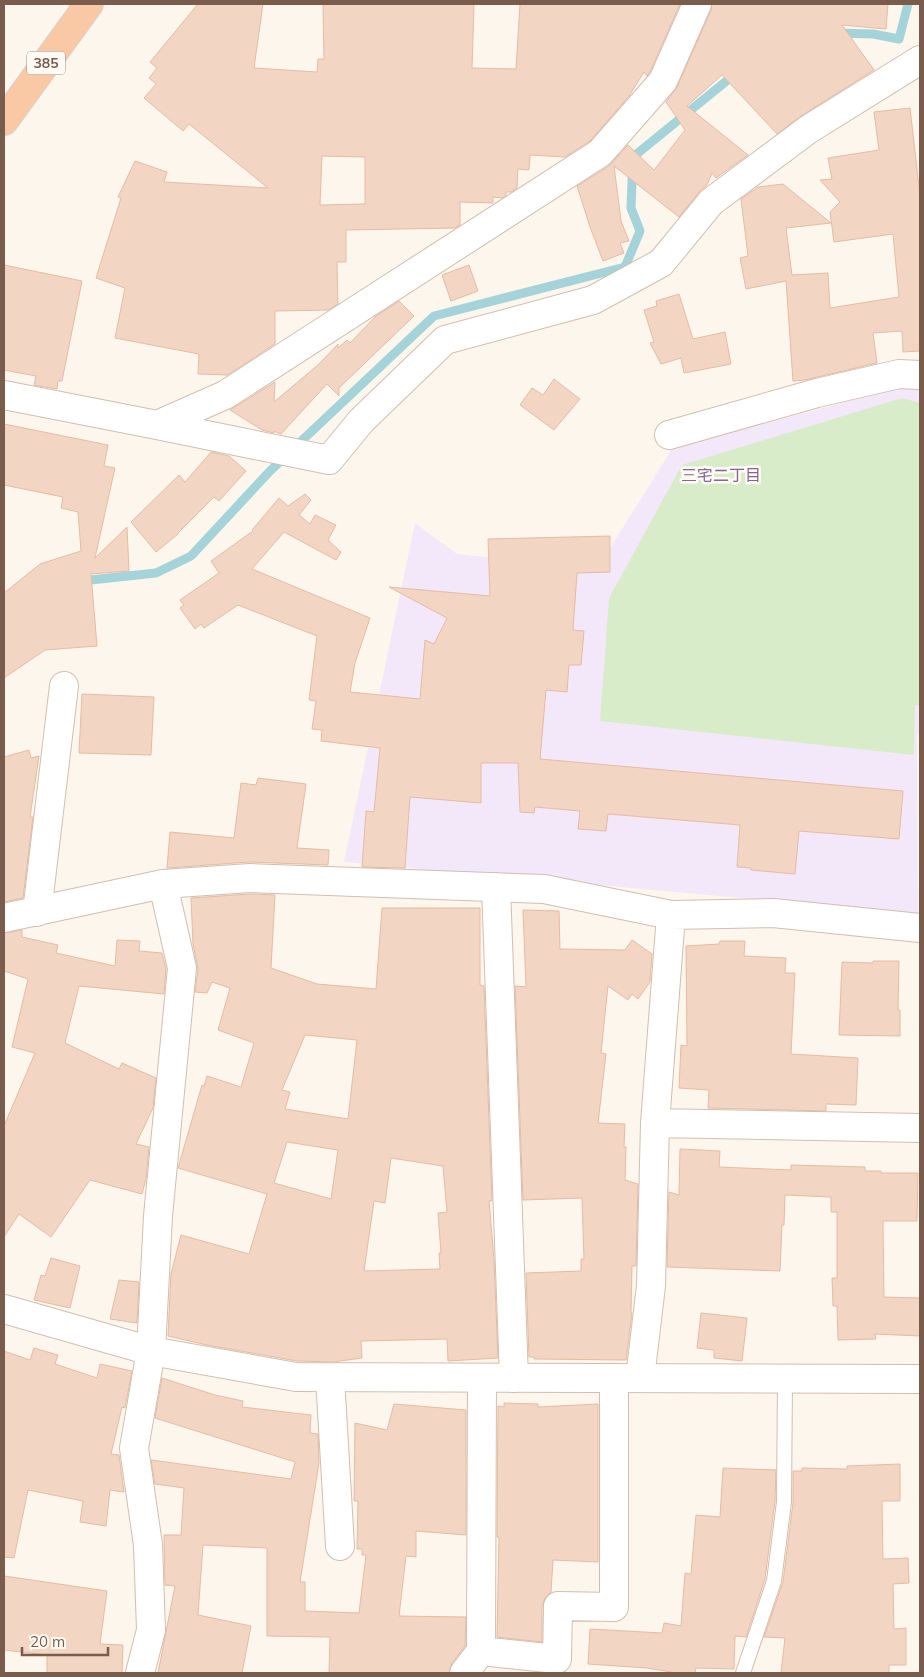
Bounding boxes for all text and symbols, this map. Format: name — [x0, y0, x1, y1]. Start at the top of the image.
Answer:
road number: 385 — [27, 52, 65, 74]
district label: 三宅二丁目 — [681, 465, 761, 485]
scale bar — [22, 1624, 109, 1656]
text: 20 m — [30, 1632, 65, 1651]

